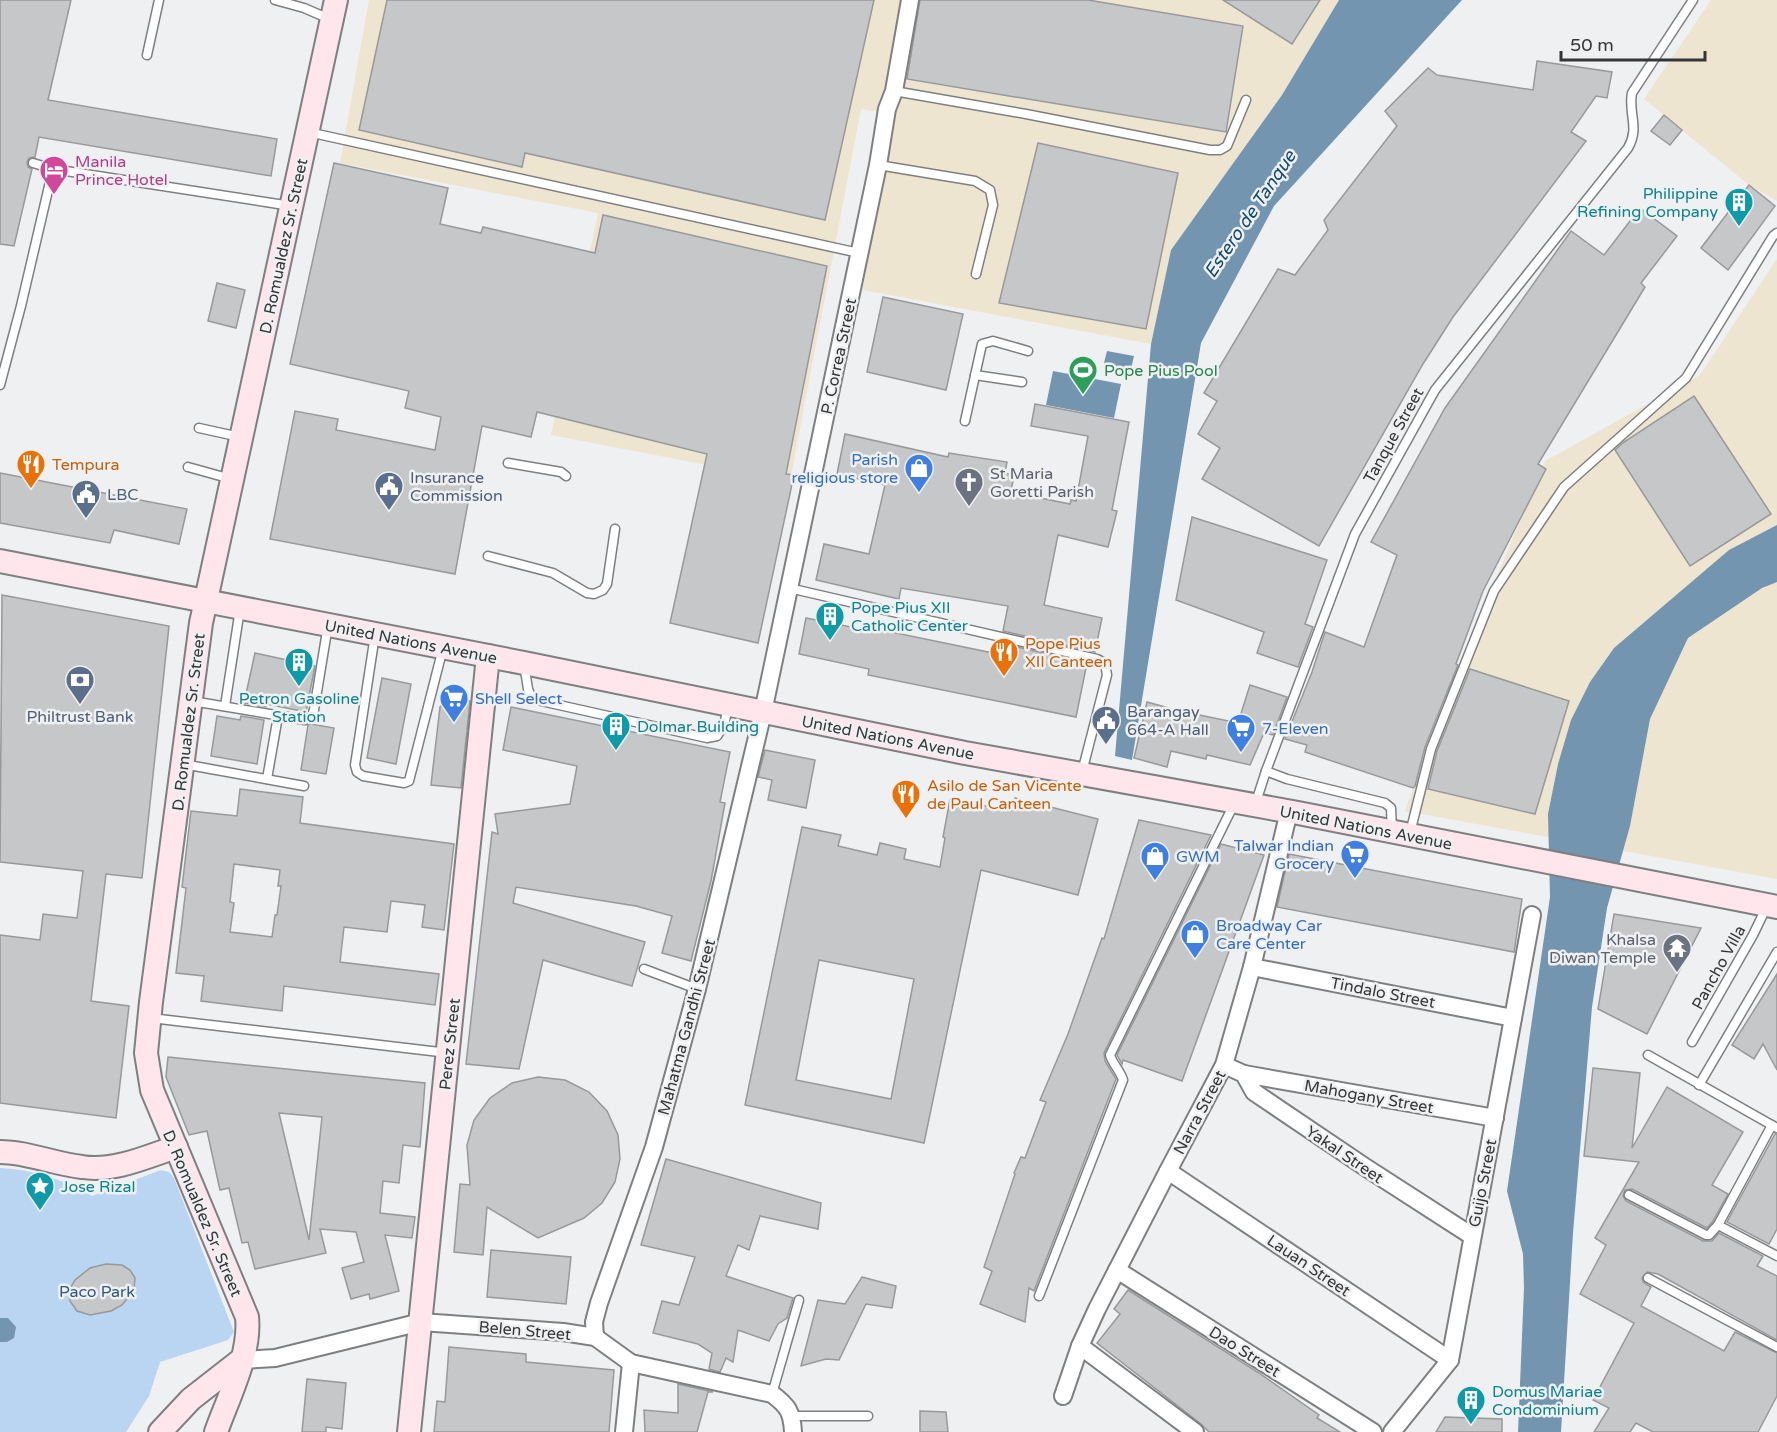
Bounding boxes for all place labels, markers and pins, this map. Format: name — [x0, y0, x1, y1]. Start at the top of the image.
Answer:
place label: Manila Prince Hotel — [75, 152, 168, 190]
hotel icon: Manila Prince Hotel — [38, 154, 70, 196]
place label: Philippine Refining Company — [1577, 184, 1718, 222]
building icon: Philippine Refining Company — [1723, 186, 1755, 228]
sports icon: Pope Pius Pool — [1067, 354, 1099, 396]
place label: Pope Pius Pool — [1104, 361, 1218, 381]
restaurant icon: Tempura — [15, 448, 47, 490]
place label: Parish religious store — [791, 450, 898, 488]
shop icon: Parish religious store — [903, 452, 935, 494]
place label: Tempura — [52, 455, 119, 475]
place label: St Maria Goretti Parish — [990, 464, 1094, 502]
church icon: St Maria Goretti Parish — [953, 466, 985, 508]
place label: Insurance Commission — [410, 468, 503, 506]
public building icon: Insurance Commission — [373, 470, 405, 512]
public building icon: LBC — [70, 478, 102, 520]
place label: LBC — [107, 485, 138, 505]
place label: Pope Pius XII Catholic Center — [851, 598, 969, 636]
building icon: Pope Pius XII Catholic Center — [814, 600, 846, 642]
place label: Pope Pius XII Canteen — [1025, 634, 1113, 672]
restaurant icon: Pope Pius XII Canteen — [988, 636, 1020, 678]
building icon: Petron Gasoline Station — [283, 646, 315, 688]
bank icon: Philtrust Bank — [64, 664, 96, 706]
supermarket icon: Shell Select — [438, 682, 470, 724]
place label: Petron Gasoline Station — [239, 689, 359, 727]
place label: Shell Select — [475, 689, 562, 709]
place label: Barangay 664-A Hall — [1127, 702, 1209, 740]
public building icon: Barangay 664-A Hall — [1090, 704, 1122, 746]
place label: Philtrust Bank — [27, 707, 134, 727]
building icon: Dolmar Building — [600, 710, 632, 752]
supermarket icon: 7-Eleven — [1225, 712, 1257, 754]
place label: Dolmar Building — [637, 717, 759, 737]
place label: 7-Eleven — [1262, 719, 1329, 739]
place label: Asilo de San Vicente de Paul Canteen — [927, 776, 1082, 814]
restaurant icon: Asilo de San Vicente de Paul Canteen — [890, 778, 922, 820]
place label: Talwar Indian Grocery — [1234, 836, 1334, 874]
supermarket icon: Talwar Indian Grocery — [1339, 838, 1371, 880]
shop icon: GWM — [1139, 840, 1171, 882]
place label: GWM — [1176, 847, 1220, 867]
place label: Broadway Car Care Center — [1216, 916, 1323, 954]
shop icon: Broadway Car Care Center — [1179, 918, 1211, 960]
place label: Khalsa Diwan Temple — [1549, 930, 1656, 968]
temple icon: Khalsa Diwan Temple — [1661, 932, 1693, 974]
place icon: Jose Rizal — [24, 1170, 56, 1212]
place label: Jose Rizal — [61, 1177, 135, 1197]
place label: Domus Mariae Condominium — [1492, 1382, 1602, 1420]
building icon: Domus Mariae Condominium — [1455, 1384, 1487, 1426]

